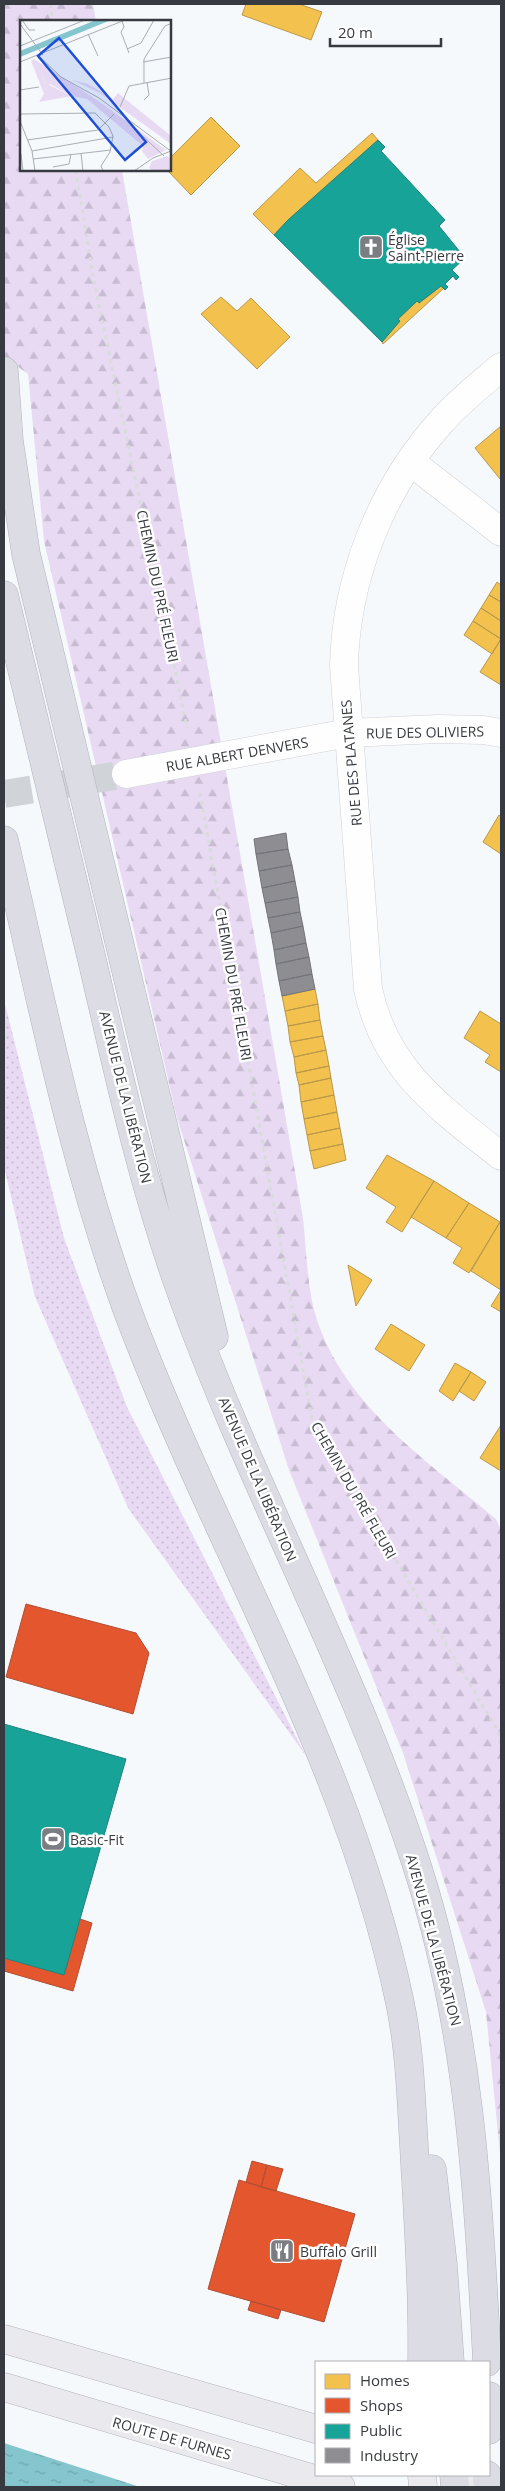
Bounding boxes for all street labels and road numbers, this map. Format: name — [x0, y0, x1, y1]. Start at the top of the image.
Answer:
street label: CHEMIN DU PRÉ FLEURI — [133, 508, 183, 664]
street label: RUE DES PLATANES — [336, 699, 366, 827]
street label: RUE DES OLIVIERS — [366, 721, 484, 743]
street label: RUE ALBERT DENVERS — [164, 732, 310, 776]
street label: CHEMIN DU PRÉ FLEURI — [211, 906, 257, 1062]
street label: AVENUE DE LA LIBÉRATION — [95, 1009, 157, 1185]
street label: AVENUE DE LA LIBÉRATION — [215, 1394, 301, 1564]
street label: CHEMIN DU PRÉ FLEURI — [307, 1418, 401, 1562]
street label: AVENUE DE LA LIBÉRATION — [402, 1852, 466, 2028]
street label: ROUTE DE FURNES — [110, 2412, 234, 2464]

